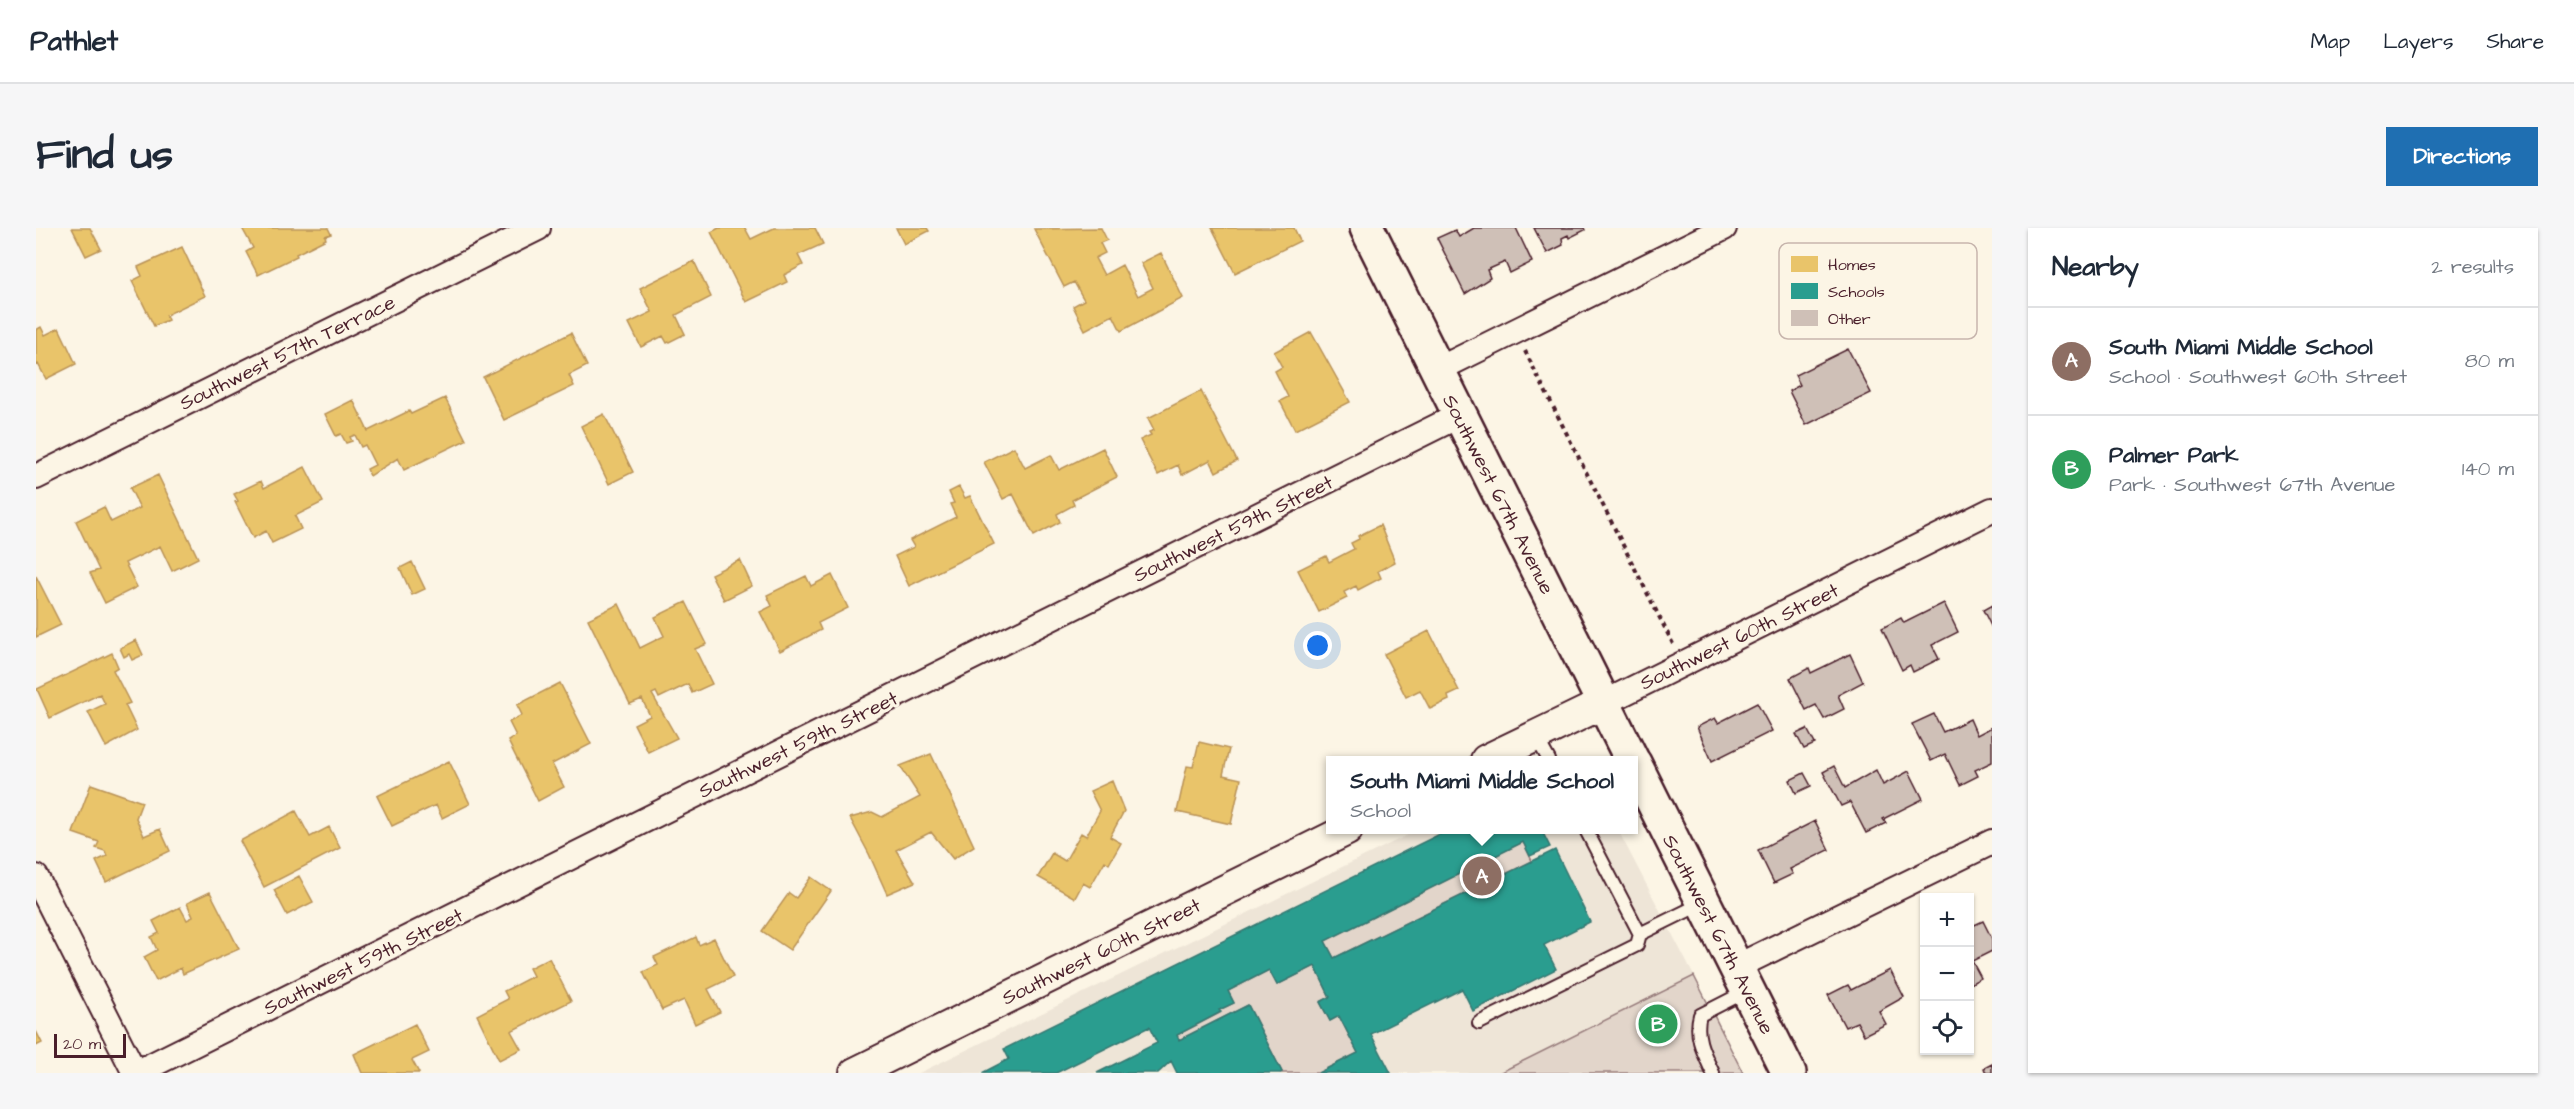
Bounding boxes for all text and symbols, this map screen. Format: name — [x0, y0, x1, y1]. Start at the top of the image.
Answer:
text: Pathlet — [30, 22, 118, 61]
text: Map — [2310, 27, 2350, 56]
text: Layers — [2383, 27, 2453, 56]
text: Share — [2486, 27, 2544, 56]
text: Find us — [36, 127, 173, 185]
button: Directions — [2386, 127, 2538, 186]
legend — [1779, 243, 1977, 339]
text: Nearby — [2052, 249, 2139, 285]
text: 2 results — [2431, 253, 2514, 281]
text: Homes — [1828, 254, 1876, 276]
text: Schools — [1828, 281, 1885, 303]
street label: Southwest 57th Terrace — [175, 288, 400, 417]
text: Other — [1828, 308, 1871, 330]
text: South Miami Middle School — [2109, 332, 2373, 363]
text: A — [2065, 347, 2078, 375]
text: 80 m — [2465, 347, 2514, 375]
text: School · Southwest 60th Street — [2109, 363, 2407, 391]
street label: Southwest 67th Avenue — [1435, 390, 1561, 600]
text: Palmer Park — [2109, 440, 2239, 471]
text: B — [2064, 455, 2079, 483]
text: 140 m — [2462, 455, 2514, 483]
street label: Southwest 59th Street — [1129, 468, 1338, 589]
text: Park · Southwest 67th Avenue — [2109, 471, 2395, 499]
street label: Southwest 60th Street — [1635, 576, 1844, 697]
your location — [1303, 631, 1332, 660]
street label: Southwest 59th Street — [694, 684, 903, 805]
popup — [1326, 756, 1638, 834]
text: South Miami Middle School — [1350, 766, 1614, 797]
text: School — [1350, 797, 1411, 825]
street label: Southwest 67th Avenue — [1655, 830, 1781, 1040]
pin: A — [1462, 854, 1502, 898]
street label: Southwest 60th Street — [997, 891, 1206, 1012]
map controls — [1920, 893, 1974, 1055]
button: + — [1920, 893, 1974, 947]
street label: Southwest 59th Street — [259, 901, 468, 1022]
button: − — [1920, 947, 1974, 1001]
button: locate — [1920, 1001, 1974, 1055]
pin: B — [1638, 1002, 1678, 1046]
scale bar — [54, 1031, 126, 1058]
text: 20 m — [63, 1033, 101, 1055]

